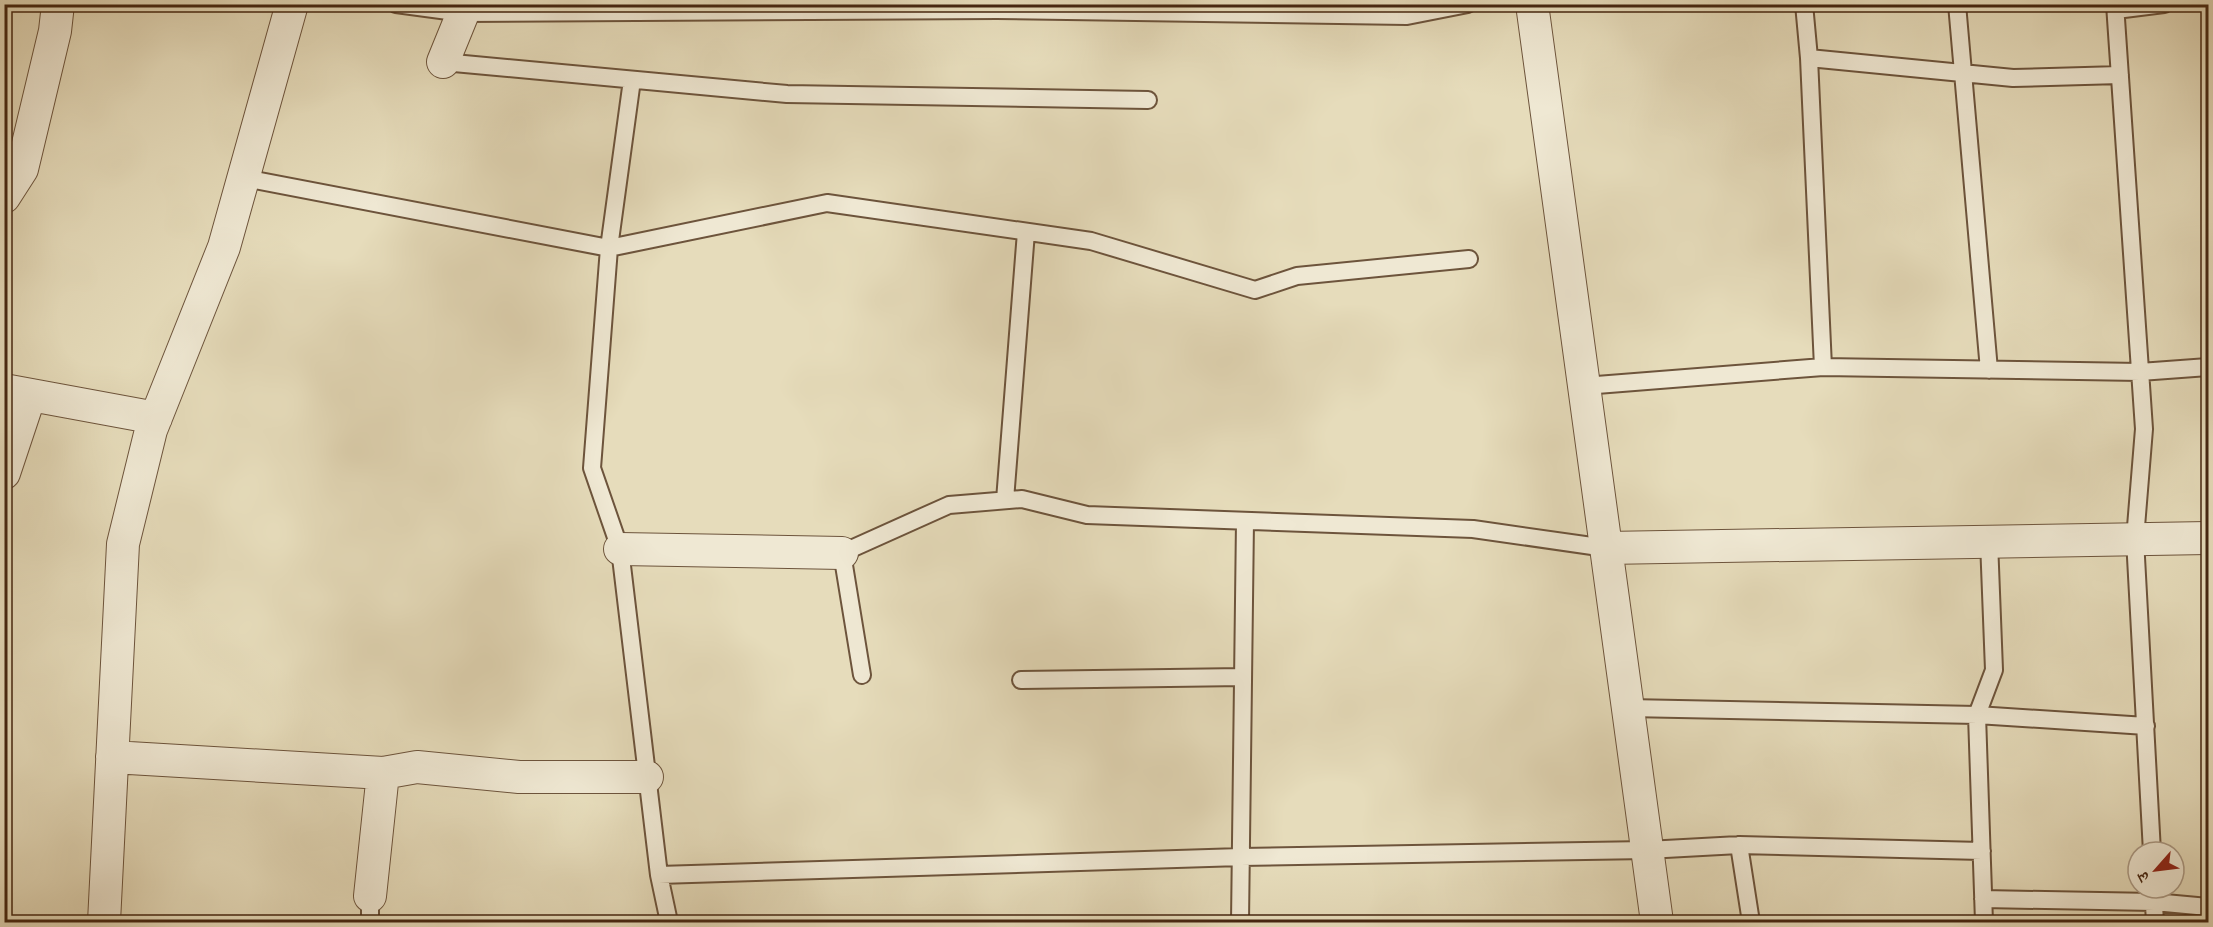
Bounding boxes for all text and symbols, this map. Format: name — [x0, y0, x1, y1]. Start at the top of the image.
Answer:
north arrow — [2126, 840, 2186, 900]
text: उ — [2131, 866, 2156, 886]

